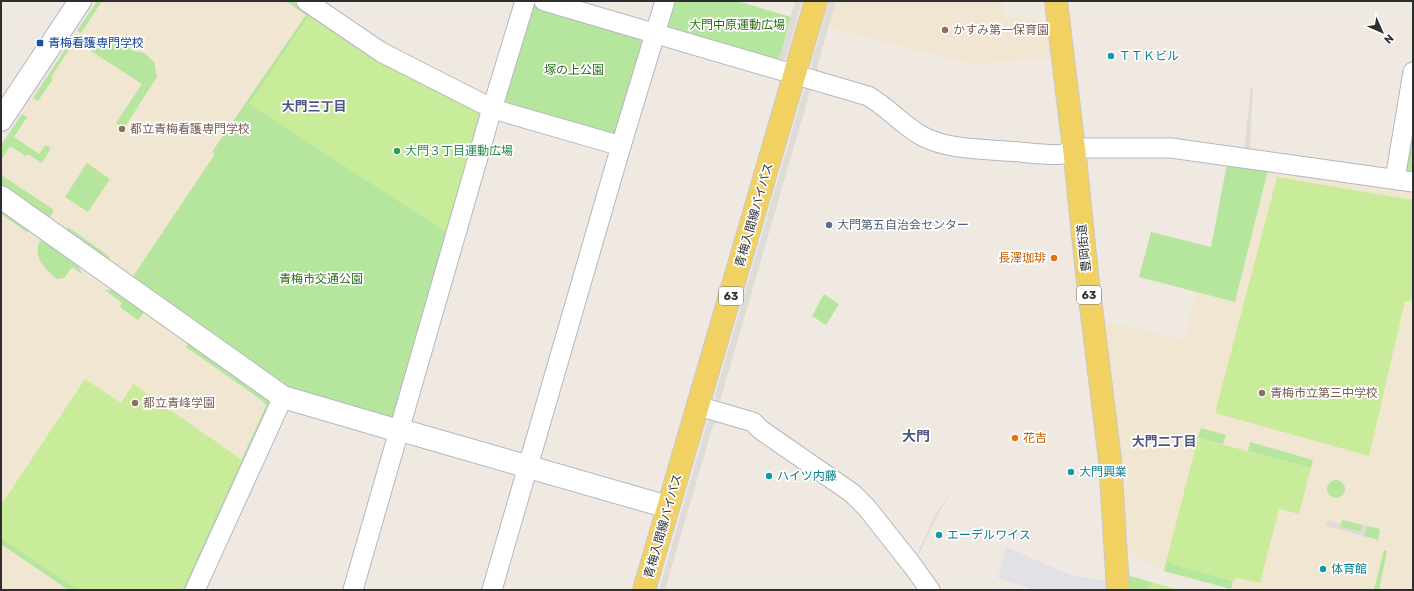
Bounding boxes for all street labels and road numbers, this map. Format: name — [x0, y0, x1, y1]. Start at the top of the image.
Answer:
street label: 青梅入間線バイパス — [732, 161, 776, 269]
street label: 豊岡街道 — [1075, 223, 1093, 273]
road number: 63 — [1077, 286, 1101, 304]
road number: 63 — [719, 287, 743, 305]
street label: 青梅入間線バイパス — [641, 472, 685, 580]

